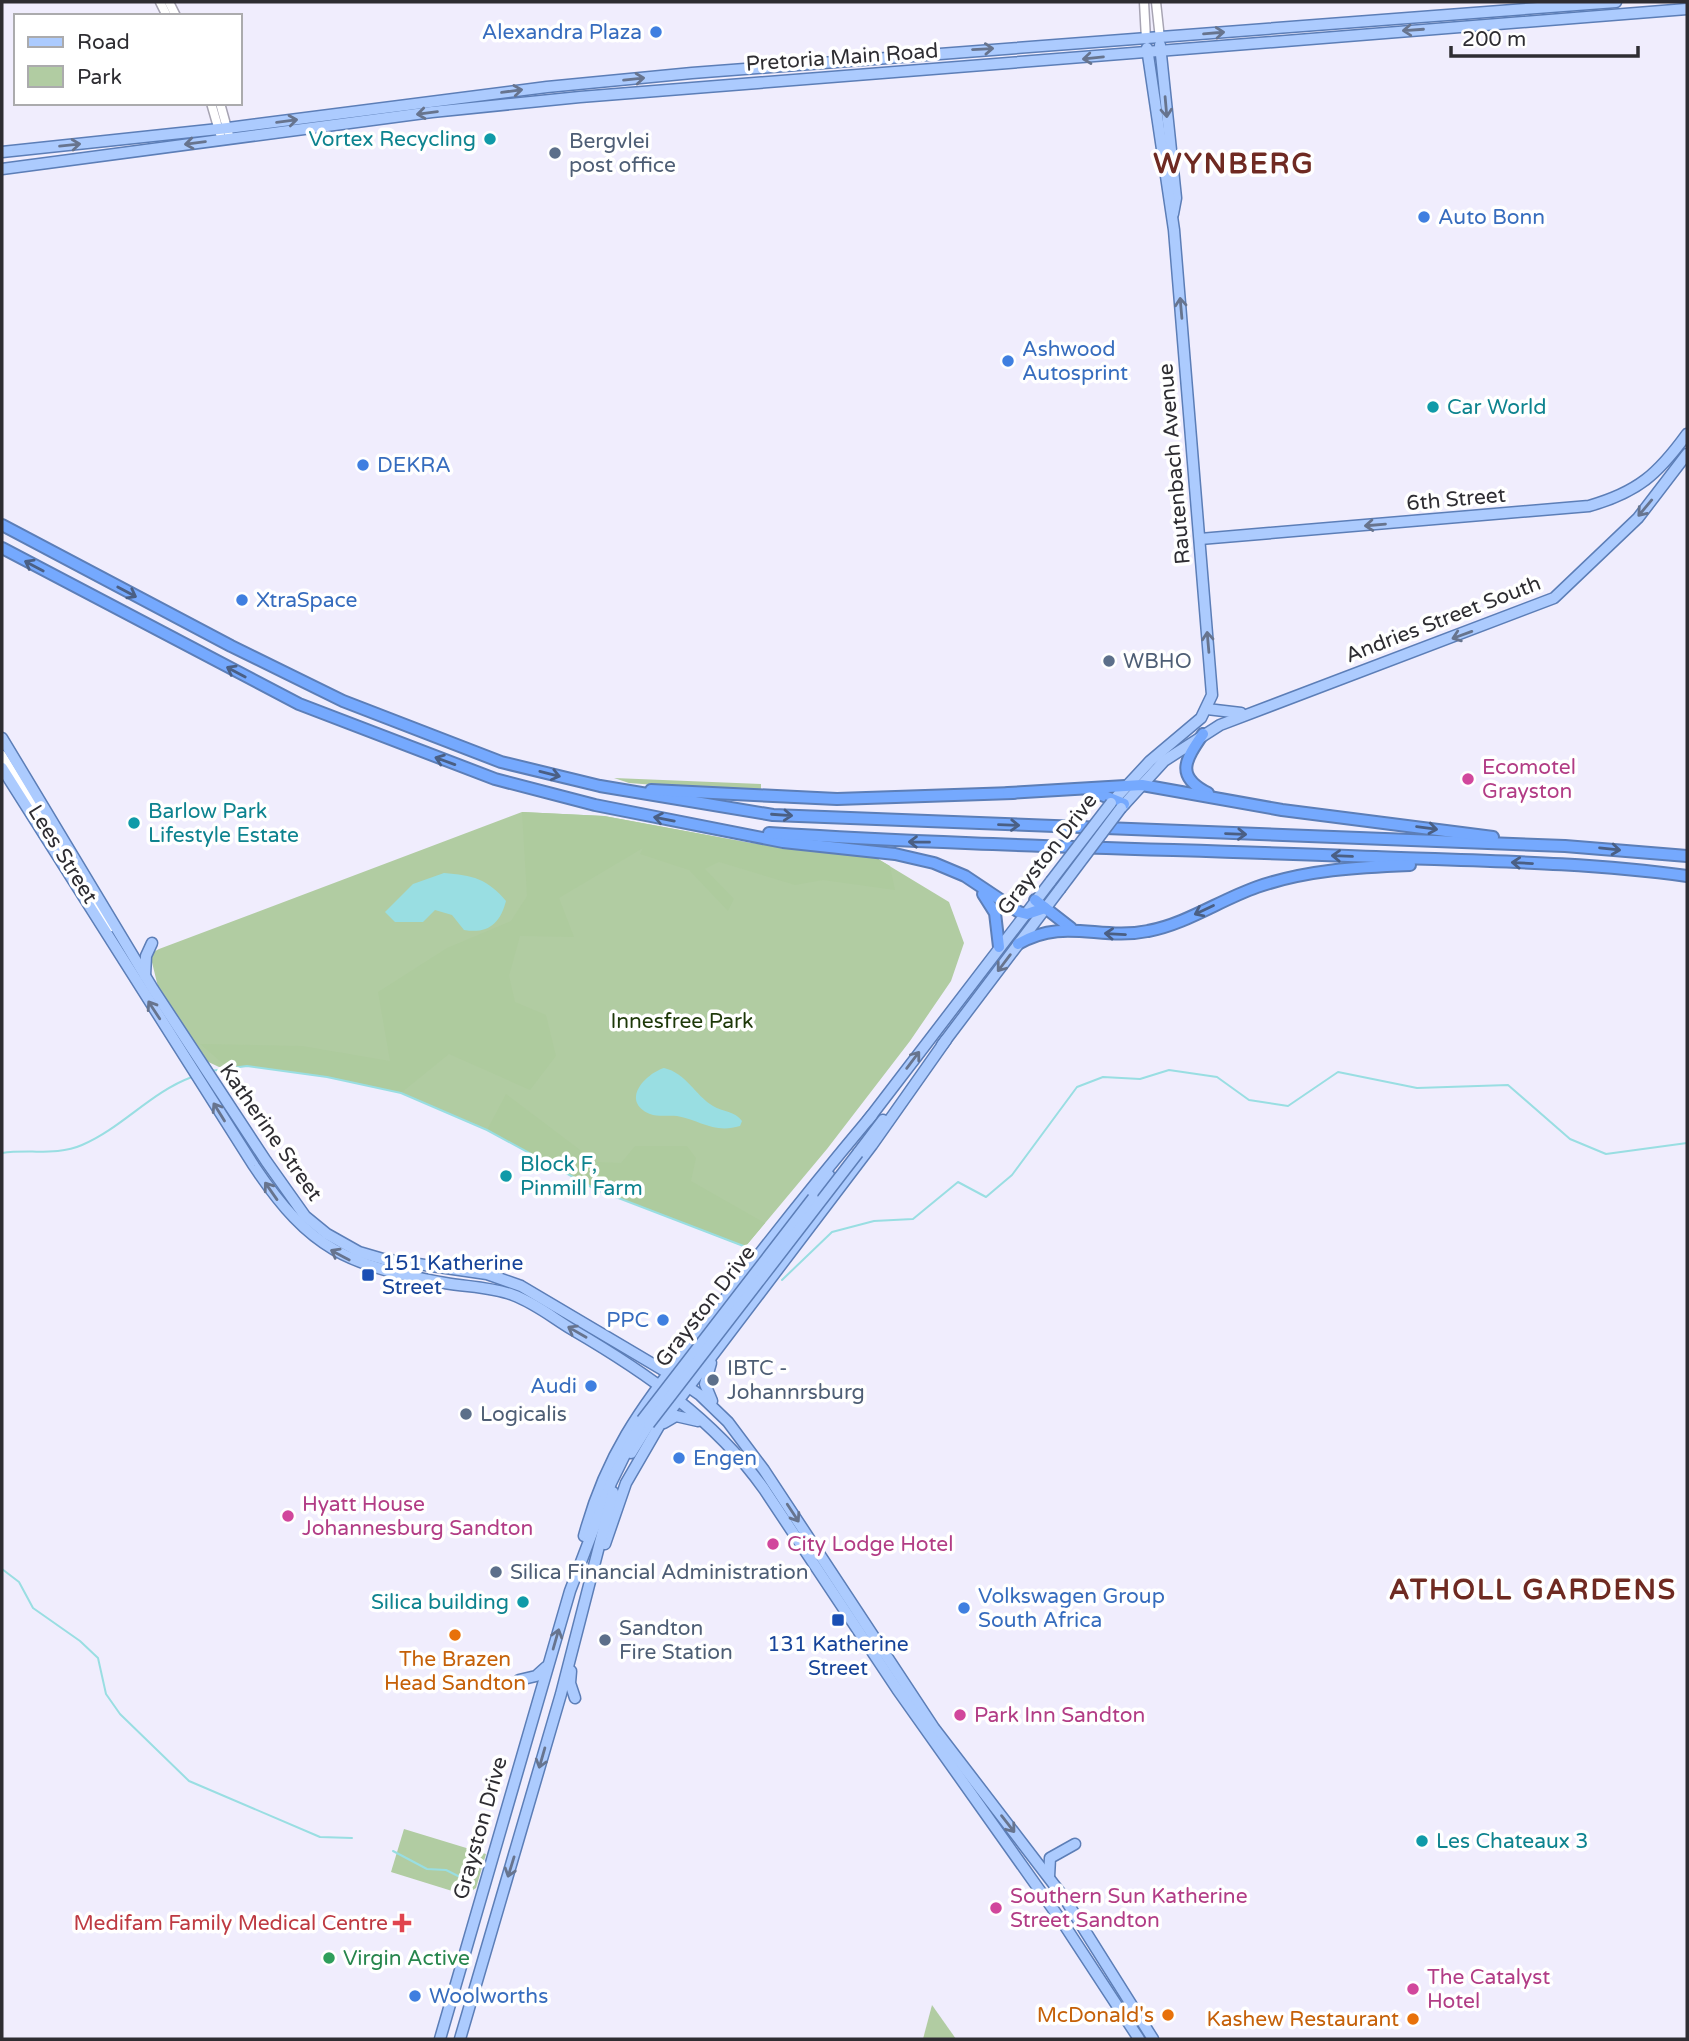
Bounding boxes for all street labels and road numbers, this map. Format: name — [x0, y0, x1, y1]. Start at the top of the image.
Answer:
street label: Pretoria Main Road — [745, 38, 939, 77]
street label: Rautenbach Avenue — [1153, 362, 1196, 565]
street label: 6th Street — [1405, 483, 1507, 516]
street label: Andries Street South — [1342, 571, 1544, 668]
street label: Grayston Drive — [992, 788, 1103, 920]
street label: Lees Street — [22, 800, 103, 908]
street label: Katherine Street — [214, 1059, 327, 1206]
street label: Grayston Drive — [650, 1240, 761, 1372]
street label: Grayston Drive — [448, 1754, 513, 1902]

